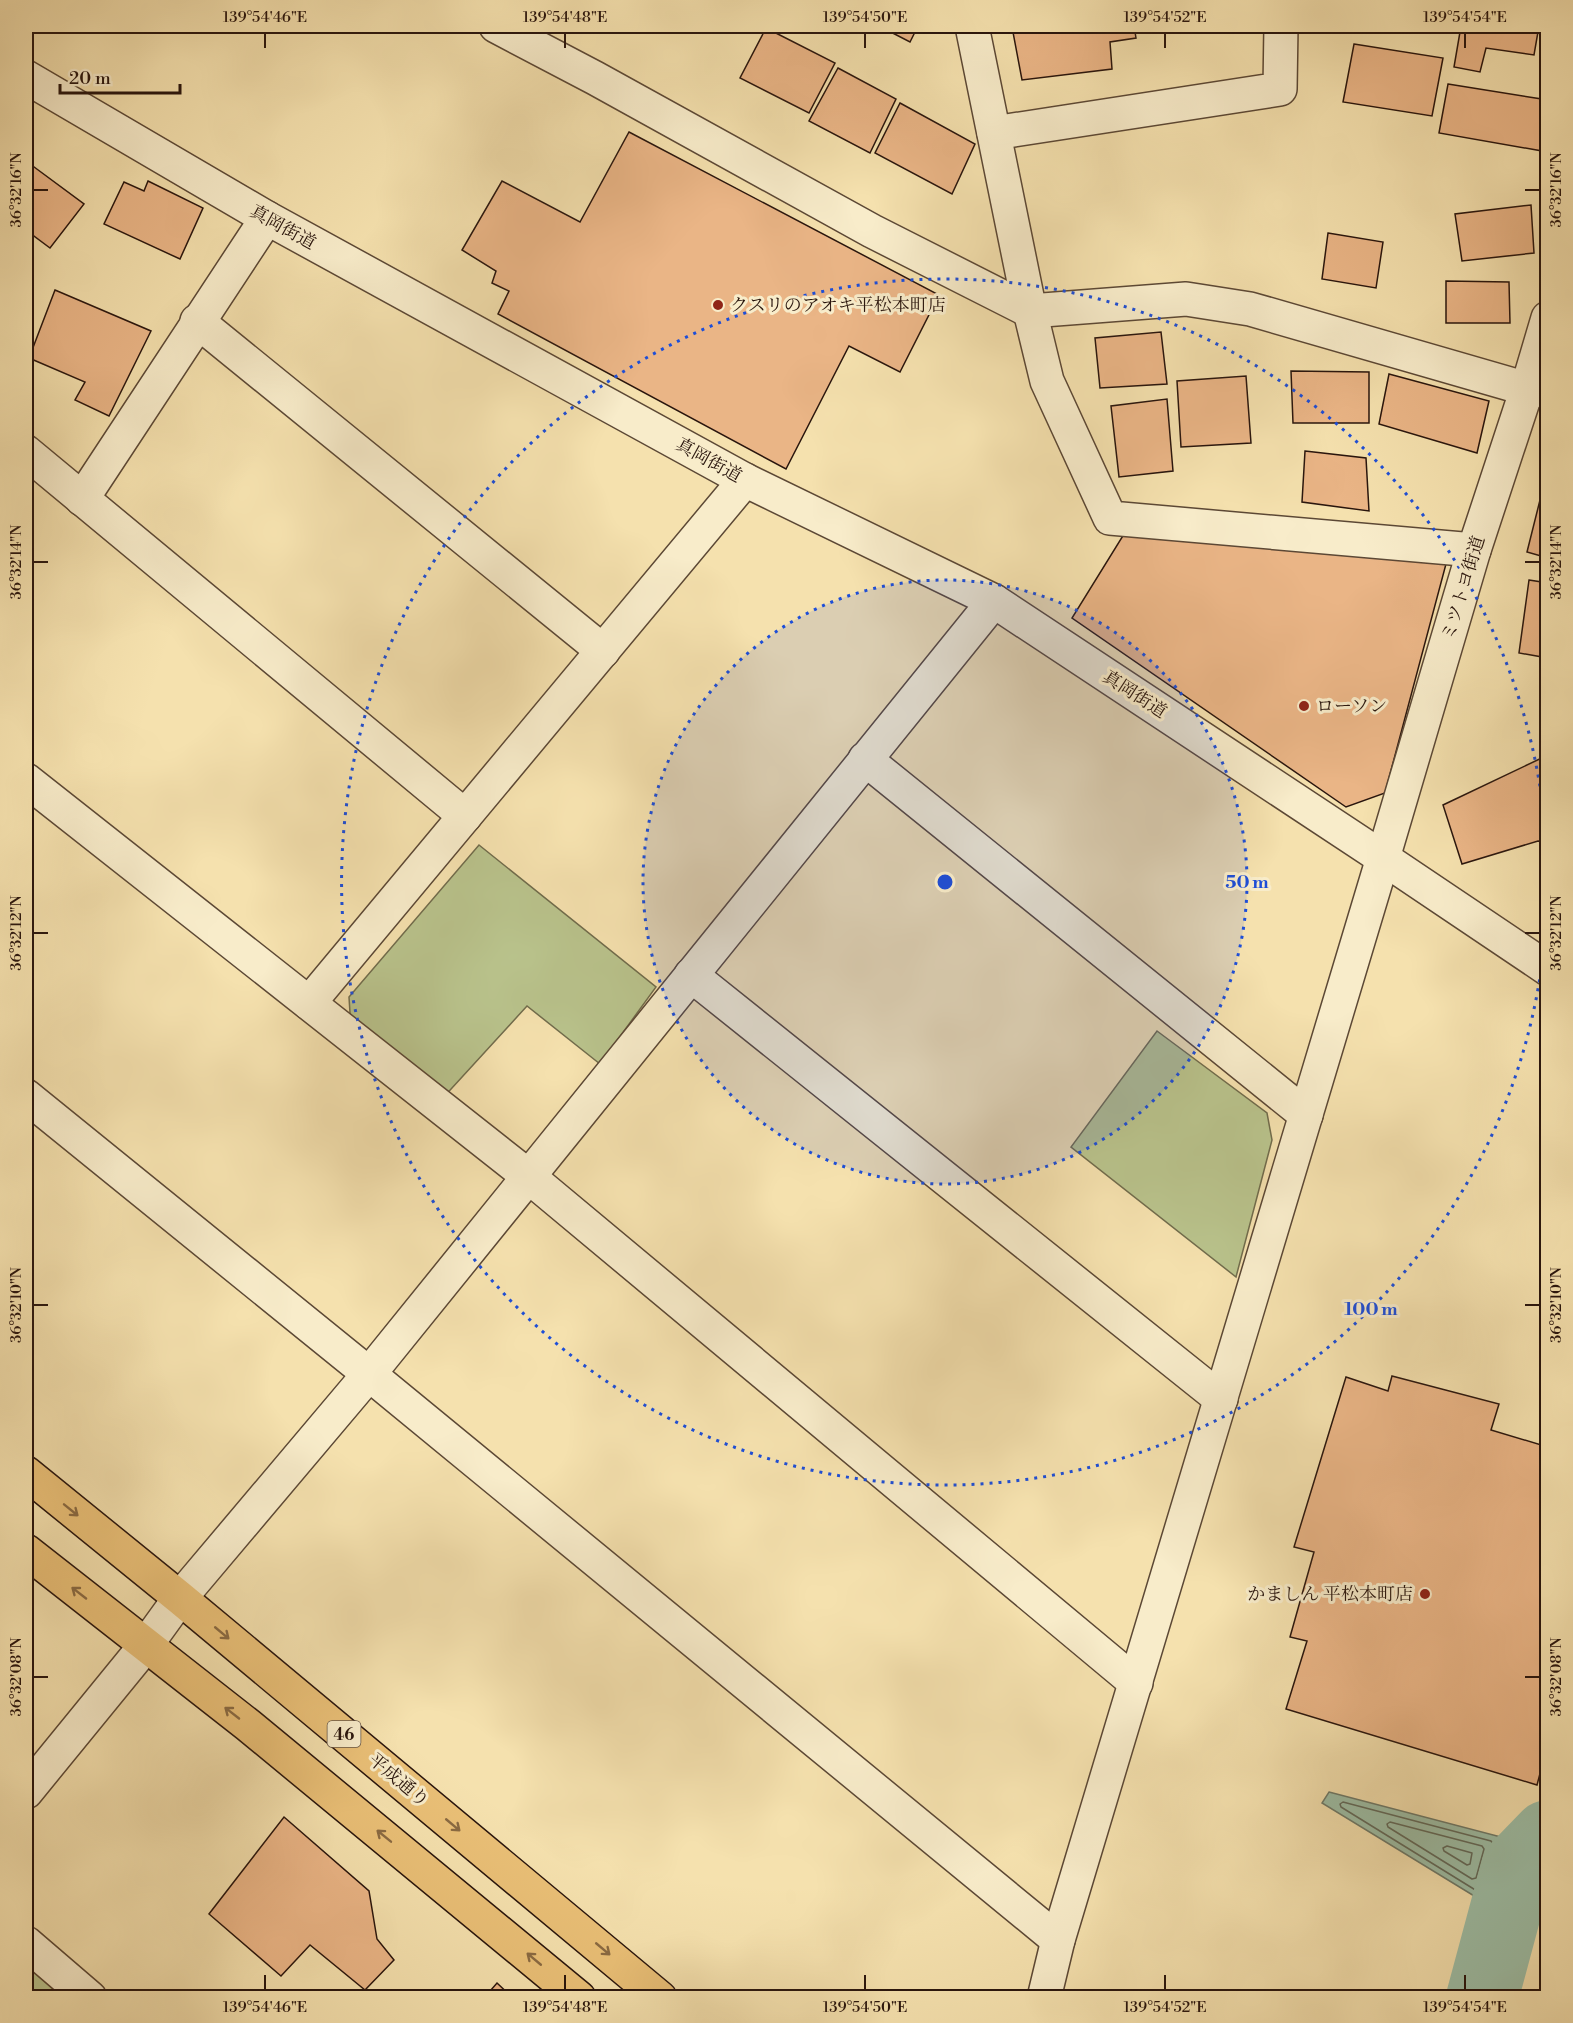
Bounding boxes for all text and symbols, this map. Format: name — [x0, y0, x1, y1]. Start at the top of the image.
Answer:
text: 139°54'46"E — [223, 8, 307, 27]
text: 139°54'48"E — [523, 8, 607, 27]
text: 139°54'50"E — [823, 8, 907, 27]
text: 139°54'52"E — [1123, 8, 1207, 27]
text: 139°54'54"E — [1423, 8, 1507, 27]
scale bar — [60, 57, 180, 95]
text: 20 m — [69, 67, 111, 90]
text: 36°32'16"N — [7, 152, 26, 228]
text: 36°32'16"N — [1547, 152, 1566, 228]
street label: 真岡街道 — [246, 200, 320, 255]
place label: クスリのアオキ平松本町店 — [730, 294, 946, 317]
marker: クスリのアオキ平松本町店 — [711, 298, 725, 312]
street label: 真岡街道 — [672, 433, 746, 488]
text: 36°32'14"N — [7, 525, 26, 599]
text: 36°32'14"N — [1547, 525, 1566, 599]
street label: ミツトヨ街道 — [1437, 533, 1490, 643]
street label: 真岡街道 — [1098, 665, 1171, 724]
place label: ローソン — [1316, 695, 1387, 718]
marker: ローソン — [1297, 699, 1311, 713]
text: 50 m — [1225, 871, 1269, 894]
centre of rings — [935, 872, 955, 892]
text: 36°32'12"N — [7, 895, 26, 971]
text: 36°32'12"N — [1547, 895, 1566, 971]
text: 36°32'10"N — [7, 1267, 26, 1343]
text: 36°32'10"N — [1547, 1267, 1566, 1343]
text: 100 m — [1344, 1298, 1398, 1321]
one-way arrow — [63, 1503, 78, 1517]
place label: かましん 平松本町店 — [1247, 1583, 1413, 1606]
one-way arrow — [71, 1586, 87, 1599]
marker: かましん 平松本町店 — [1418, 1587, 1432, 1601]
one-way arrow — [214, 1627, 230, 1640]
text: 36°32'08"N — [7, 1637, 26, 1717]
text: 36°32'08"N — [1547, 1637, 1566, 1717]
one-way arrow — [224, 1706, 240, 1719]
road number: 46 — [328, 1721, 360, 1747]
street label: 平成通り — [364, 1748, 434, 1812]
one-way arrow — [445, 1818, 461, 1831]
one-way arrow — [376, 1829, 392, 1842]
one-way arrow — [595, 1943, 611, 1956]
one-way arrow — [526, 1953, 542, 1966]
text: 139°54'46"E — [223, 1998, 307, 2017]
text: 139°54'48"E — [523, 1998, 607, 2017]
text: 139°54'50"E — [823, 1998, 907, 2017]
text: 139°54'52"E — [1123, 1998, 1207, 2017]
text: 139°54'54"E — [1423, 1998, 1507, 2017]

